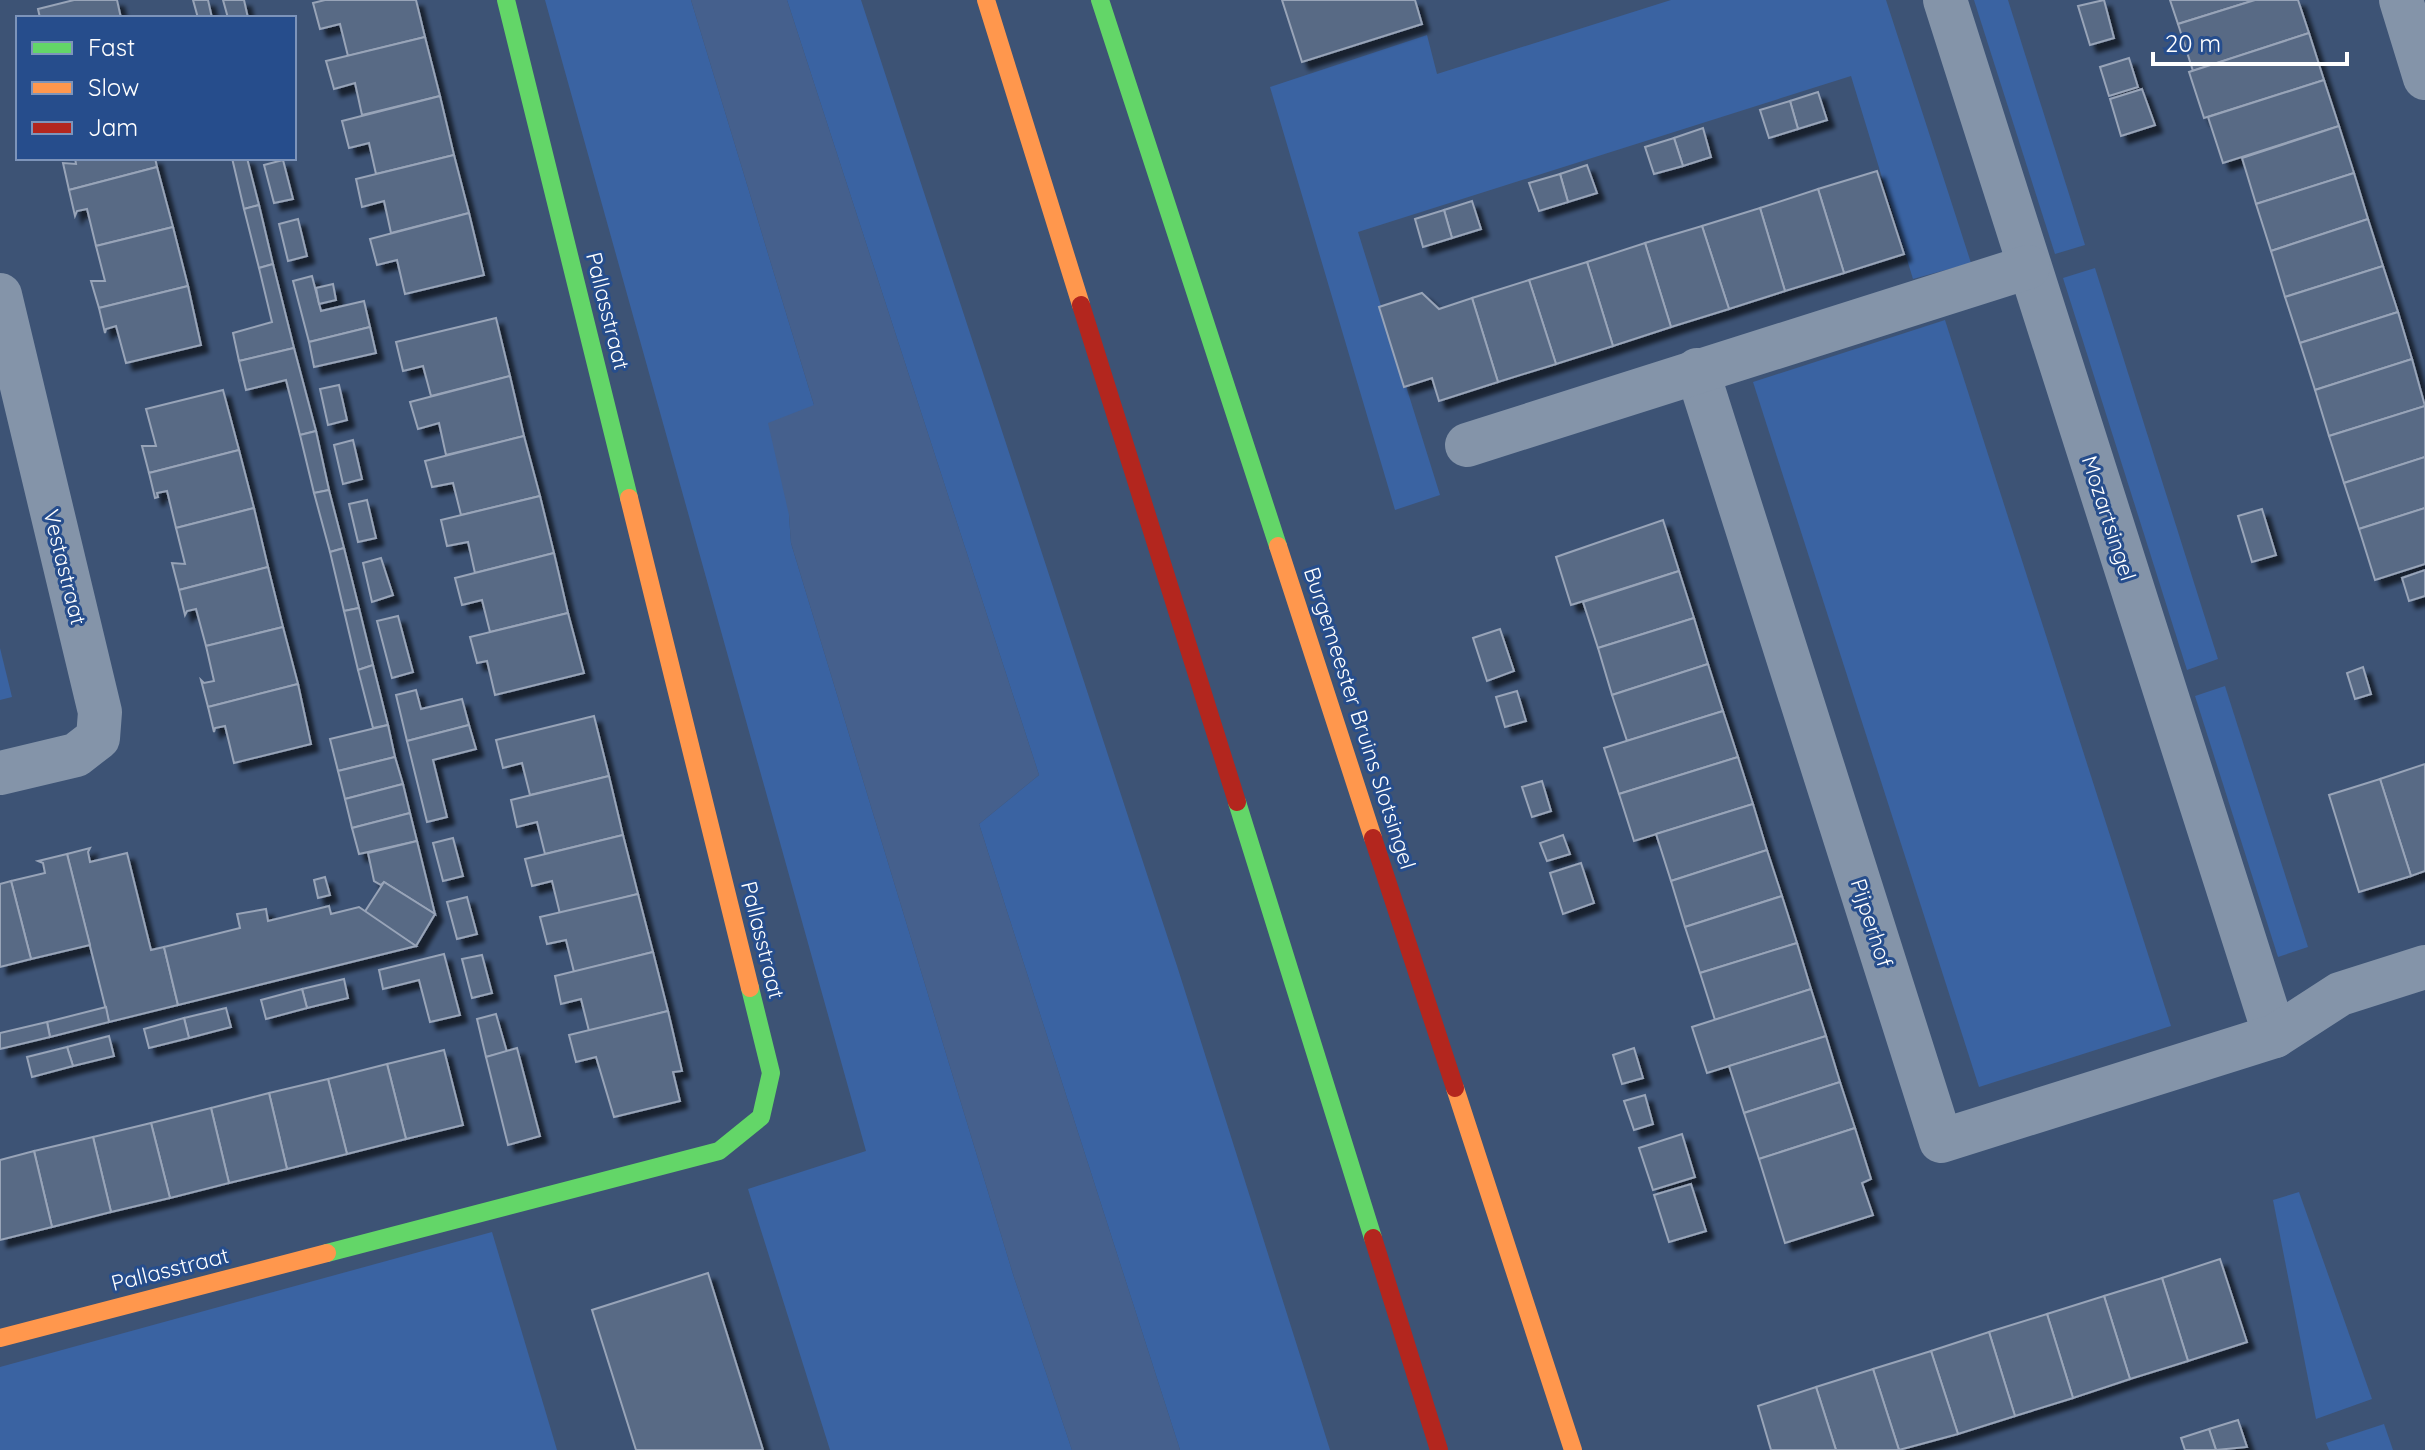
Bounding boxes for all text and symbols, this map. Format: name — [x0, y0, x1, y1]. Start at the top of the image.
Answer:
legend — [16, 16, 296, 160]
scale bar — [2153, 16, 2347, 66]
text: 20 m — [2165, 28, 2221, 58]
text: Fast — [88, 32, 135, 62]
text: Slow — [88, 72, 139, 102]
text: Jam — [88, 112, 138, 142]
street label: Pallasstraat — [580, 249, 636, 373]
street label: Mozartsingel — [2076, 452, 2142, 584]
street label: Vestastraat — [37, 506, 93, 628]
street label: Burgemeester Bruins Slotsingel — [1298, 563, 1422, 873]
street label: Pijperhof — [1845, 875, 1900, 971]
street label: Pallasstraat — [735, 878, 791, 1002]
street label: Pallasstraat — [108, 1241, 232, 1297]

